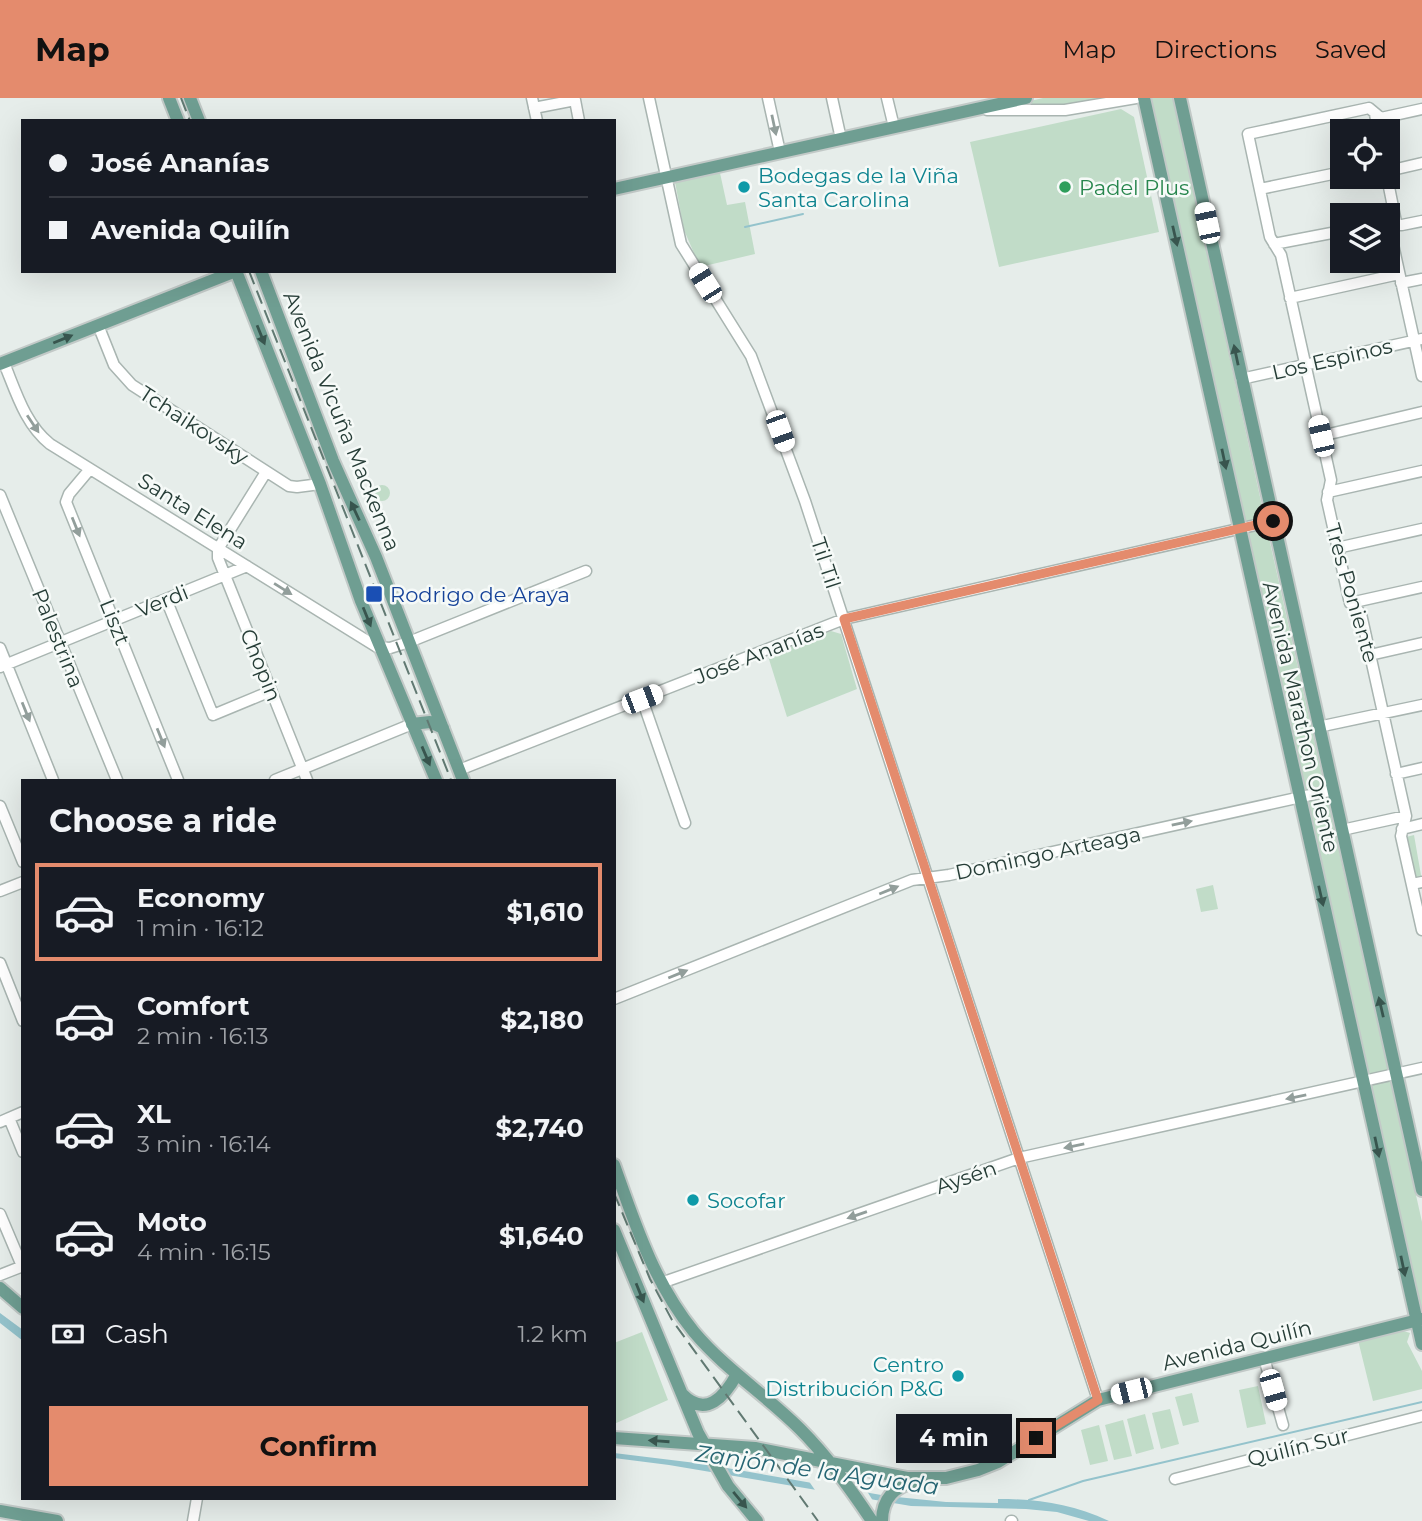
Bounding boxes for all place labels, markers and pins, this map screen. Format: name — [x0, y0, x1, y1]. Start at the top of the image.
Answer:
place label: Bodegas de la Viña Santa Carolina — [758, 163, 959, 212]
place label: Padel Plus — [1079, 175, 1189, 200]
marker: Bodegas de la Viña Santa Carolina — [736, 179, 752, 195]
marker: Padel Plus — [1057, 179, 1073, 195]
place label: Rodrigo de Araya — [390, 582, 570, 607]
marker: Rodrigo de Araya — [364, 584, 384, 604]
place label: Socofar — [707, 1188, 786, 1213]
marker: Socofar — [685, 1192, 701, 1208]
place label: Centro Distribución P&G — [765, 1352, 944, 1401]
marker: Centro Distribución P&G — [950, 1368, 966, 1384]

